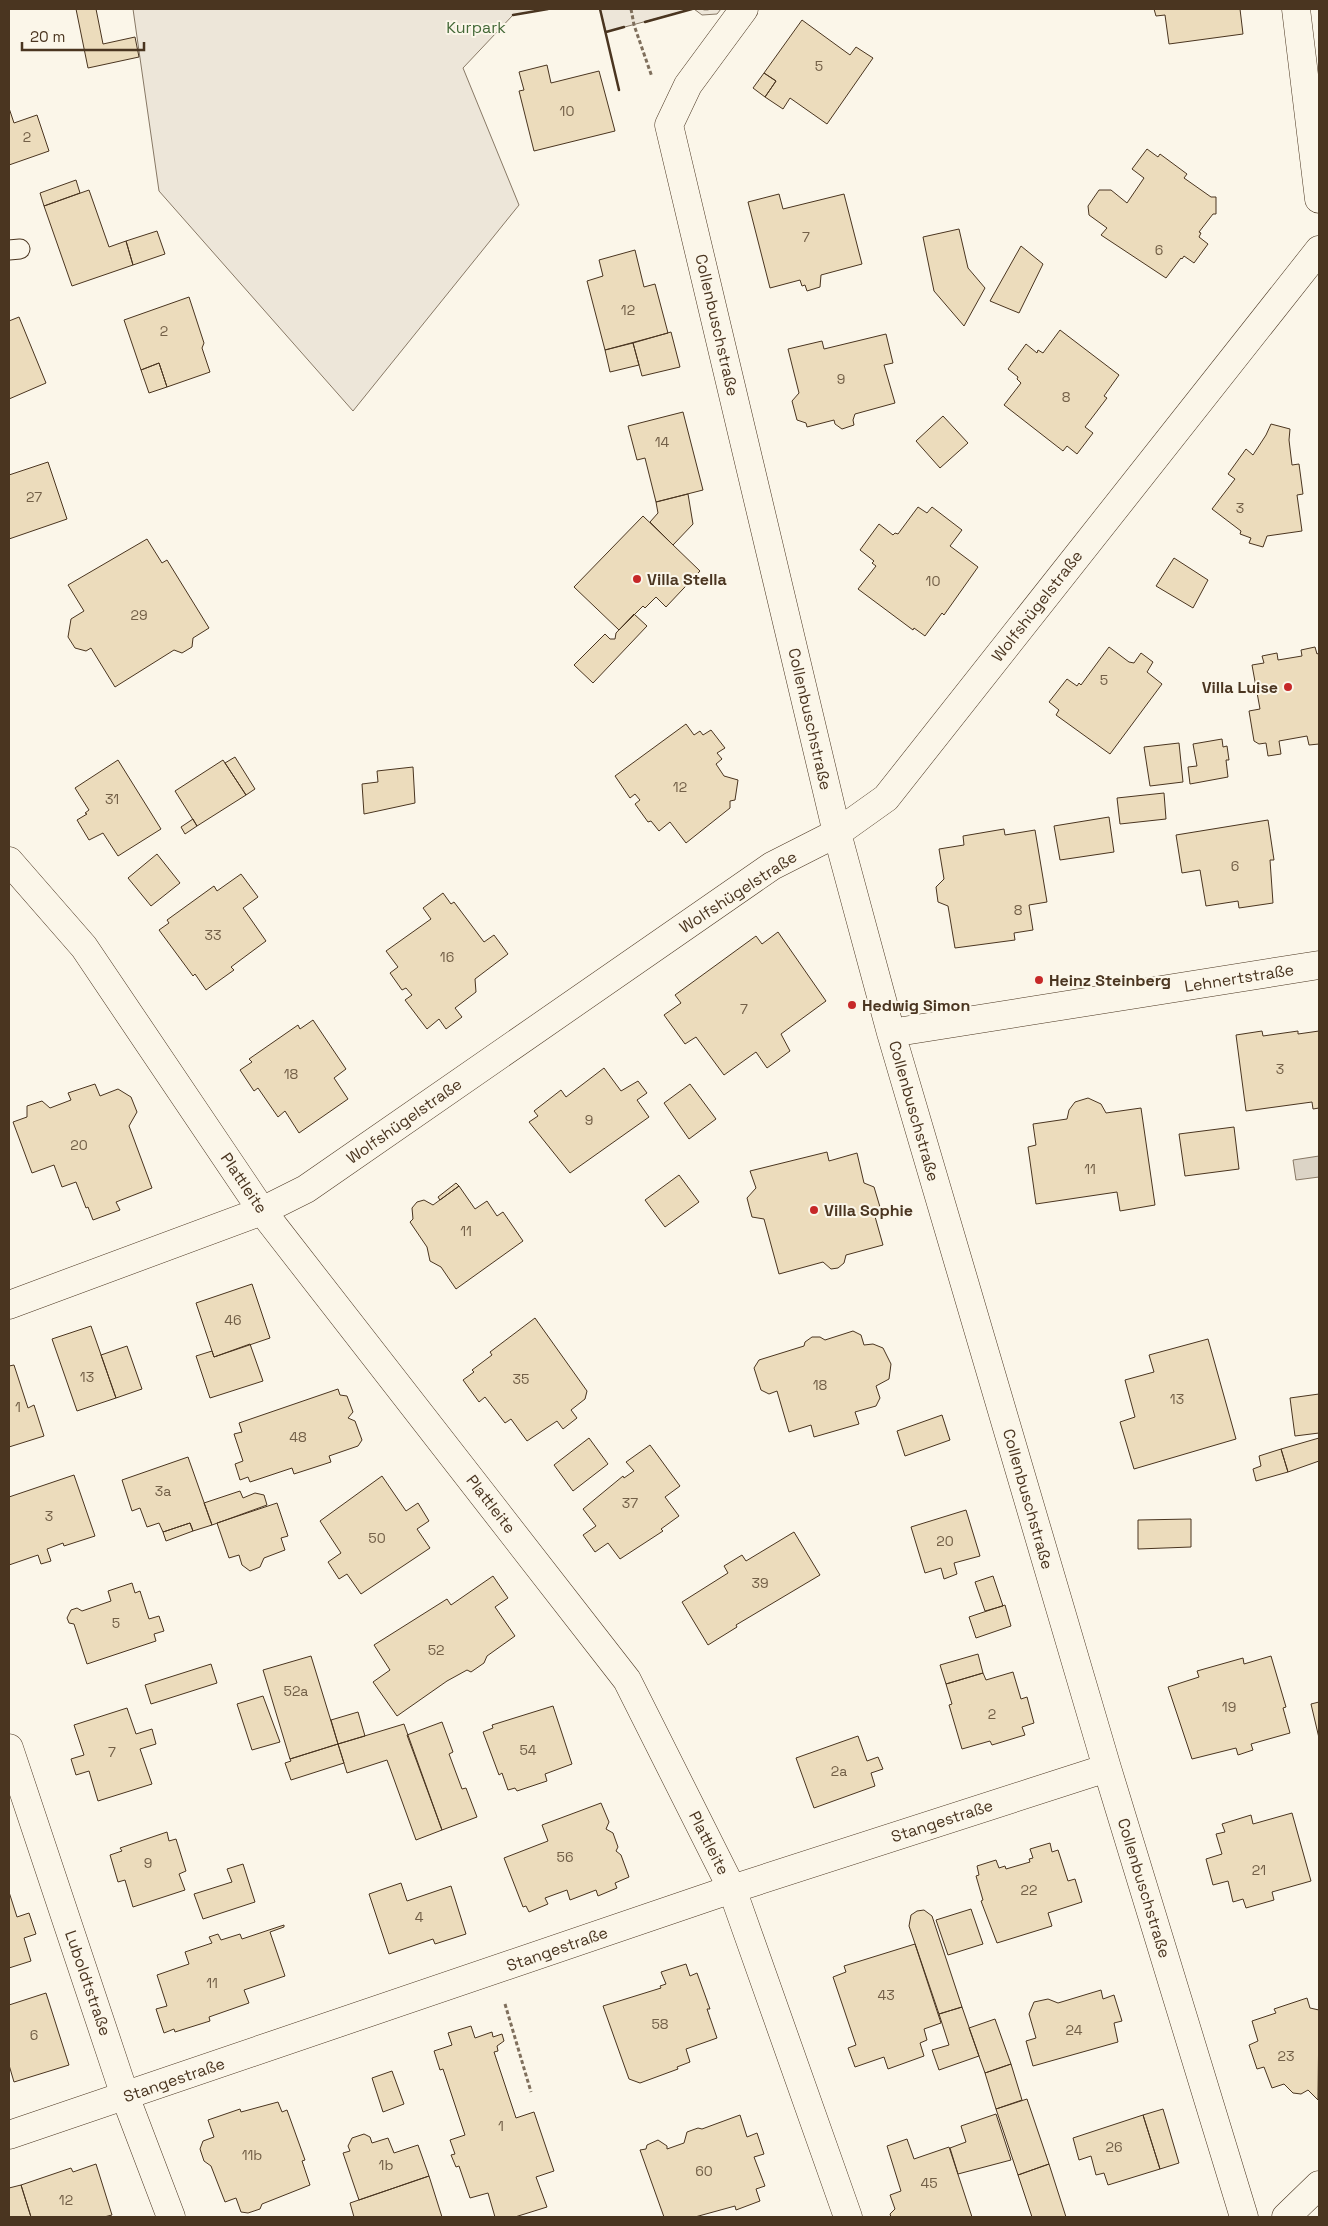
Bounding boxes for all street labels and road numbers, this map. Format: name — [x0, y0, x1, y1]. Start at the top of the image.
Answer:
street label: Collenbuschstraße — [690, 252, 744, 398]
street label: Wolfshügelstraße — [987, 546, 1087, 666]
street label: Collenbuschstraße — [783, 646, 837, 792]
street label: Wolfshügelstraße — [675, 846, 801, 938]
street label: Lehnertstraße — [1183, 959, 1295, 997]
street label: Collenbuschstraße — [884, 1038, 944, 1184]
street label: Wolfshügelstraße — [342, 1073, 466, 1169]
street label: Plattleite — [216, 1148, 272, 1218]
street label: Collenbuschstraße — [998, 1426, 1058, 1572]
street label: Plattleite — [461, 1470, 521, 1538]
street label: Stangestraße — [888, 1795, 996, 1847]
street label: Plattleite — [684, 1807, 734, 1879]
street label: Collenbuschstraße — [1113, 1815, 1175, 1961]
street label: Stangestraße — [503, 1922, 611, 1976]
street label: Luboldtstraße — [60, 1927, 116, 2039]
street label: Stangestraße — [120, 2053, 228, 2107]

